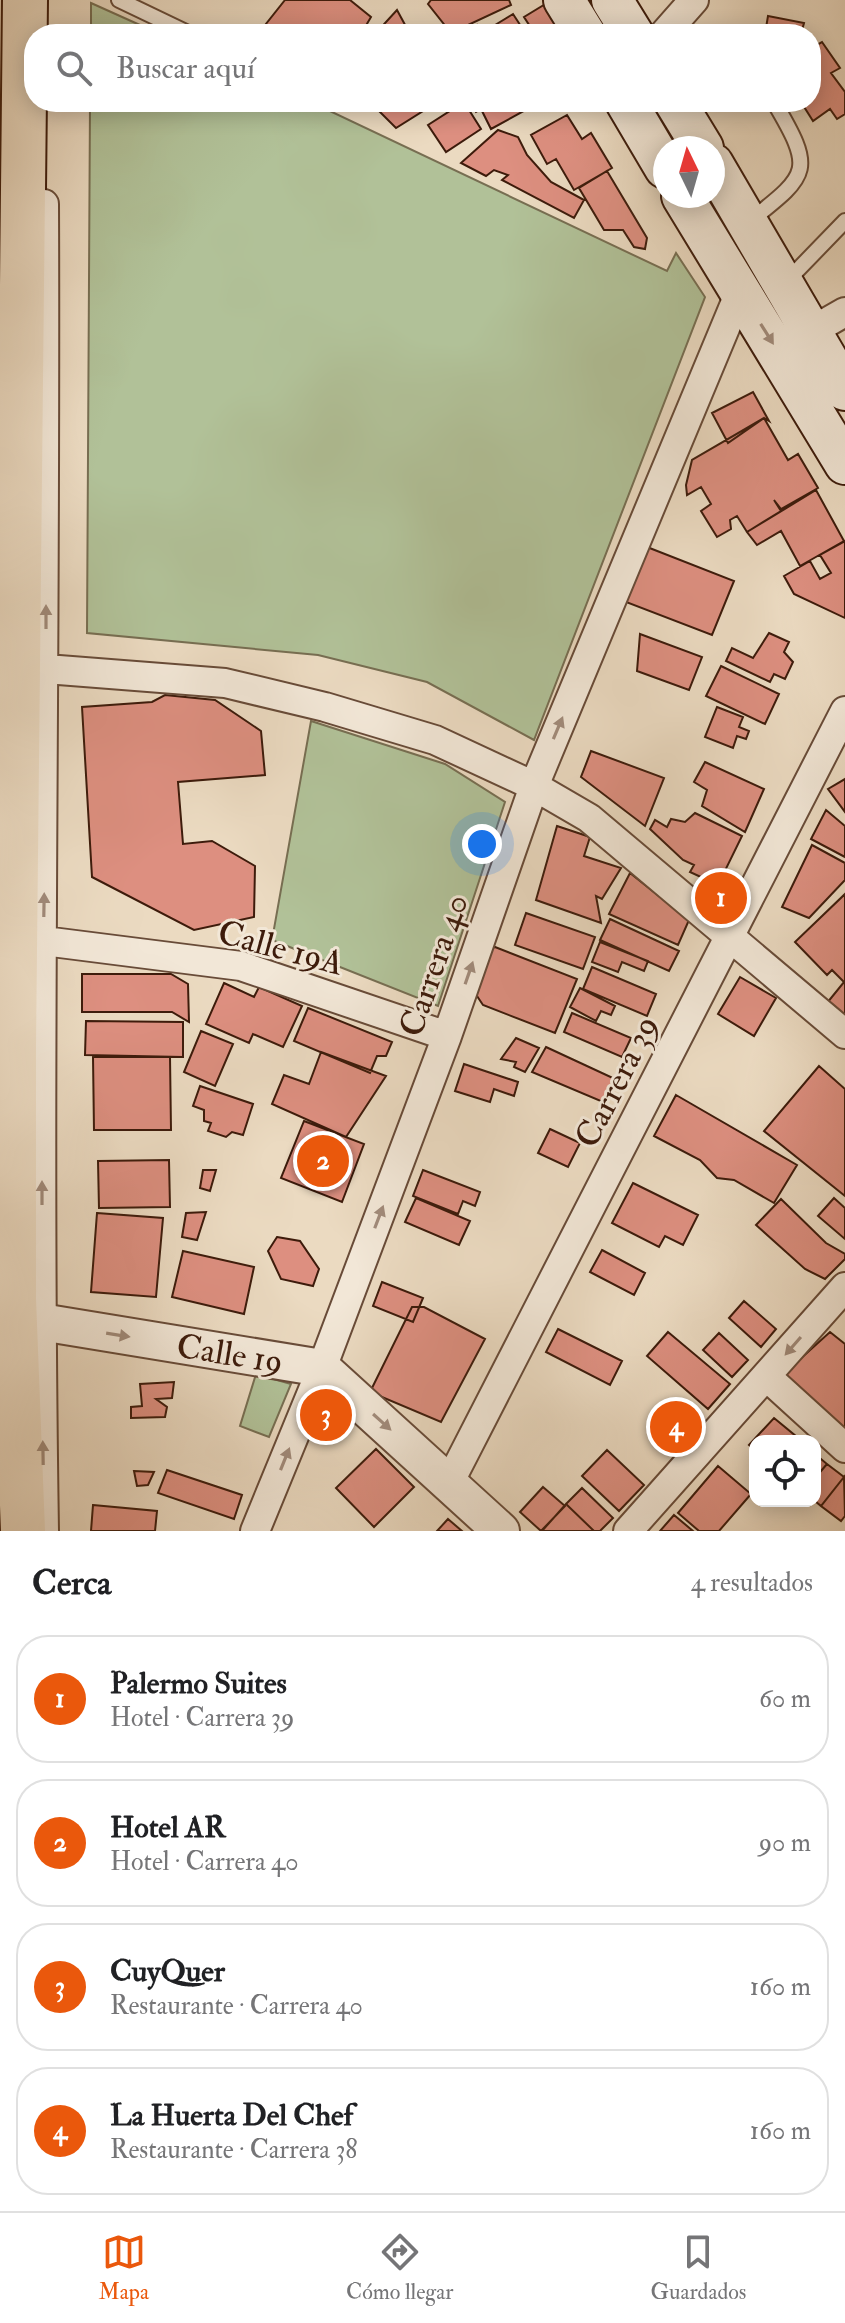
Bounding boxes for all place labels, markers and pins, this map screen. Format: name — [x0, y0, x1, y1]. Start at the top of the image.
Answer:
pin: 1 — [695, 868, 747, 928]
pin: 2 — [297, 1131, 349, 1191]
pin: 3 — [300, 1385, 352, 1445]
pin: 4 — [650, 1397, 702, 1457]

